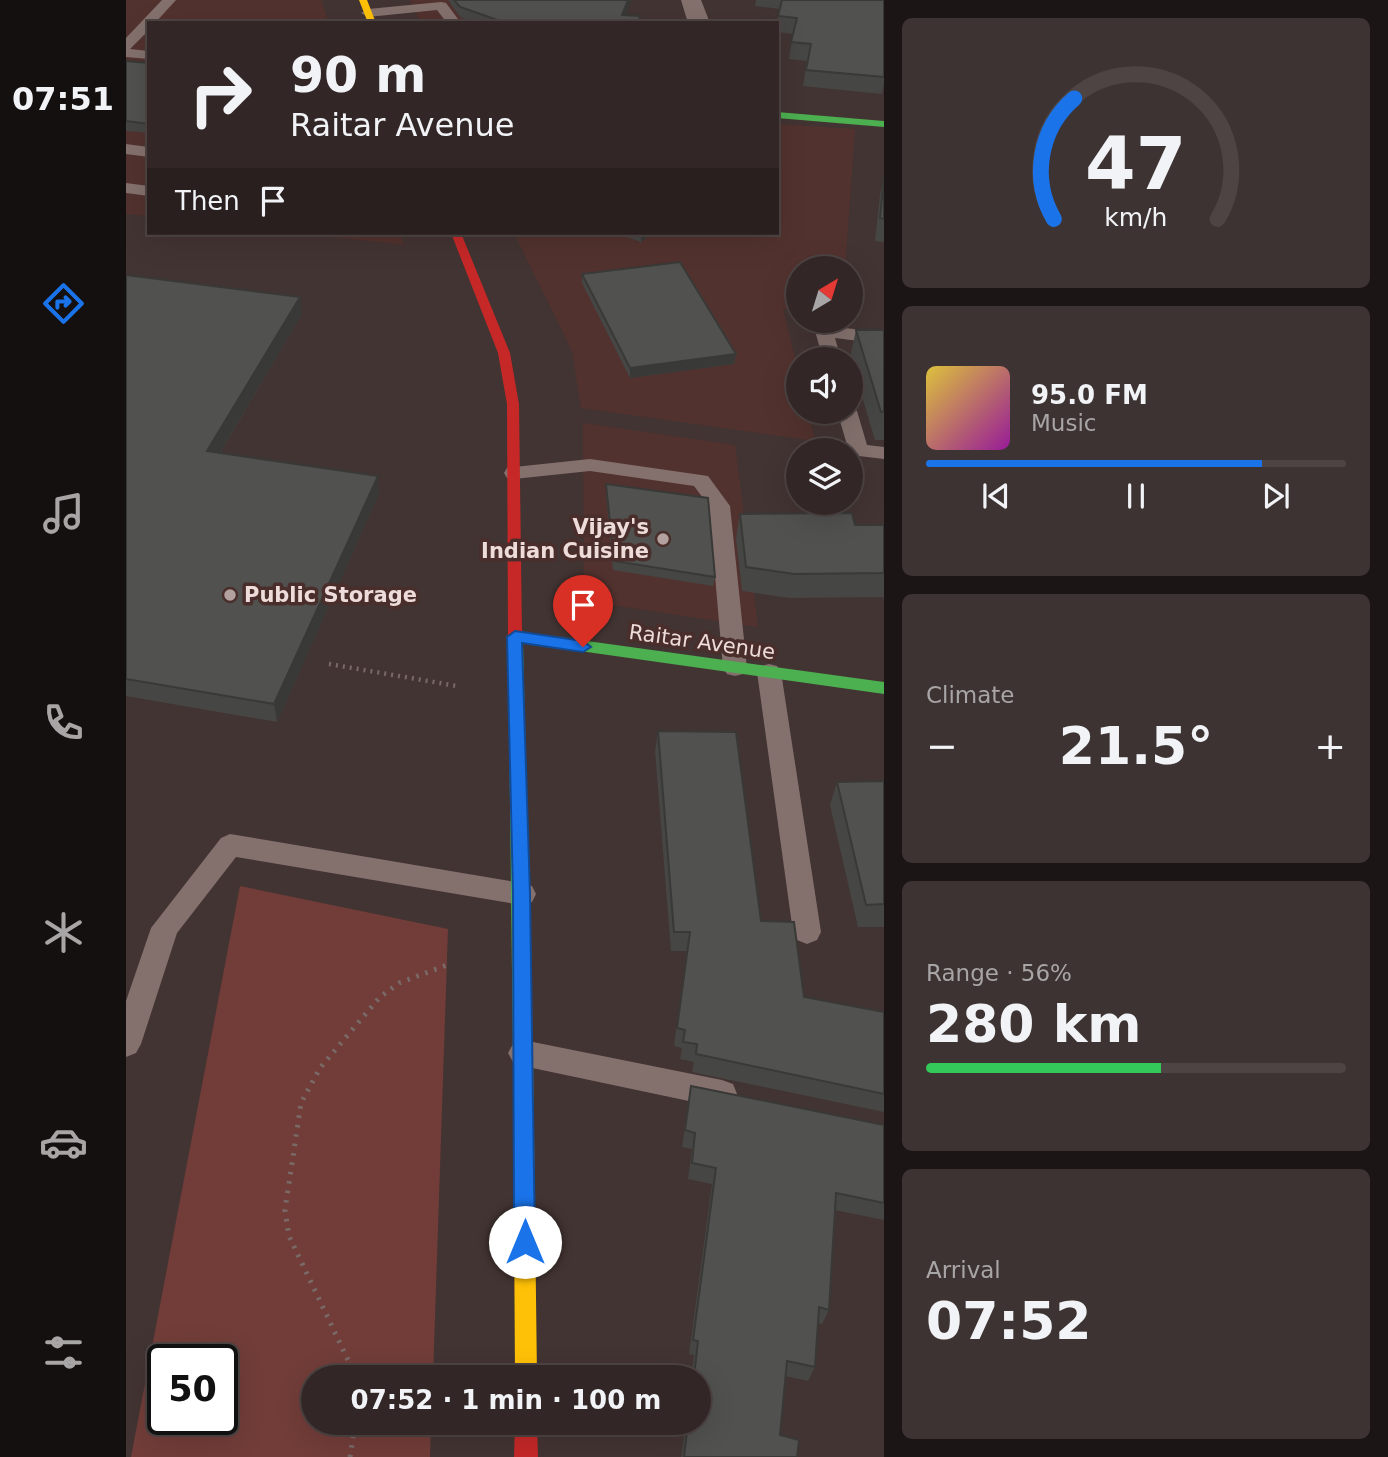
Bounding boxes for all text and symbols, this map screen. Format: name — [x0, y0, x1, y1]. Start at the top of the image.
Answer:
text: 90 m — [290, 47, 426, 104]
icon: right — [175, 49, 266, 140]
text: 07:51 — [12, 80, 114, 118]
text: Raitar Avenue — [290, 106, 514, 144]
text: 47 — [1085, 121, 1187, 206]
icon: arrive — [254, 182, 292, 220]
text: Then — [175, 186, 240, 216]
text: km/h — [1104, 203, 1168, 232]
north arrow — [786, 256, 863, 332]
map controls — [786, 256, 863, 515]
icon: directions — [39, 279, 88, 328]
button: sound — [786, 347, 863, 424]
text: 95.0 FM — [1031, 380, 1148, 410]
text: Music — [1031, 410, 1096, 436]
button: layers — [786, 438, 863, 515]
icon: previous — [977, 477, 1015, 515]
icon: pause — [1117, 477, 1155, 515]
icon: next — [1257, 477, 1295, 515]
icon: music — [39, 489, 88, 538]
place label: Vijay's Indian Cuisine — [481, 515, 649, 563]
marker: Vijay's Indian Cuisine — [655, 531, 671, 547]
pin — [553, 575, 613, 647]
place label: Public Storage — [244, 583, 417, 607]
icon: arrive — [564, 586, 602, 624]
marker: Public Storage — [222, 587, 238, 603]
street label: Raitar Avenue — [627, 620, 777, 664]
text: Climate — [926, 682, 1015, 708]
icon: phone — [39, 698, 88, 747]
text: 21.5° — [1059, 716, 1213, 776]
text: − — [926, 724, 958, 768]
text: + — [1314, 724, 1346, 768]
icon: climate — [39, 908, 88, 957]
text: Range · 56% — [926, 960, 1072, 986]
text: 280 km — [926, 994, 1141, 1054]
icon: car — [39, 1118, 88, 1167]
position arrow — [488, 1205, 562, 1279]
text: Arrival — [926, 1257, 1001, 1283]
text: 07:52 — [926, 1291, 1092, 1351]
icon: filters — [39, 1328, 88, 1377]
speed limit sign: 50 — [147, 1344, 238, 1435]
text: 07:52 · 1 min · 100 m — [351, 1385, 661, 1415]

